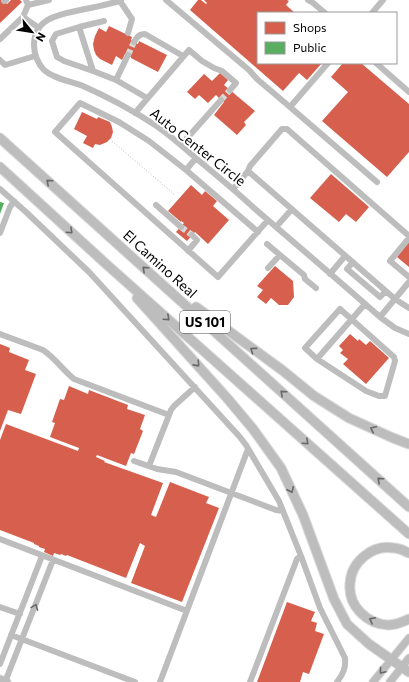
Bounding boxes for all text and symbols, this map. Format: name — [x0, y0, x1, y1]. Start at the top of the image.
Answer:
north arrow — [12, 12, 52, 52]
legend — [257, 12, 397, 64]
text: Shops — [293, 20, 327, 34]
text: N — [33, 30, 49, 44]
text: Public — [293, 40, 326, 54]
street label: Auto Center Circle — [147, 104, 250, 189]
one-way arrow — [46, 179, 54, 186]
one-way arrow — [66, 226, 73, 233]
street label: El Camino Real — [120, 226, 201, 301]
one-way arrow — [143, 267, 150, 274]
road number: US 101 — [180, 311, 230, 333]
one-way arrow — [162, 313, 169, 320]
one-way arrow — [251, 348, 258, 355]
one-way arrow — [192, 360, 199, 367]
one-way arrow — [281, 391, 288, 398]
one-way arrow — [370, 426, 377, 434]
one-way arrow — [301, 437, 308, 444]
one-way arrow — [377, 478, 385, 485]
one-way arrow — [286, 486, 294, 493]
one-way arrow — [30, 603, 38, 610]
one-way arrow — [369, 617, 376, 625]
one-way arrow — [380, 666, 387, 673]

